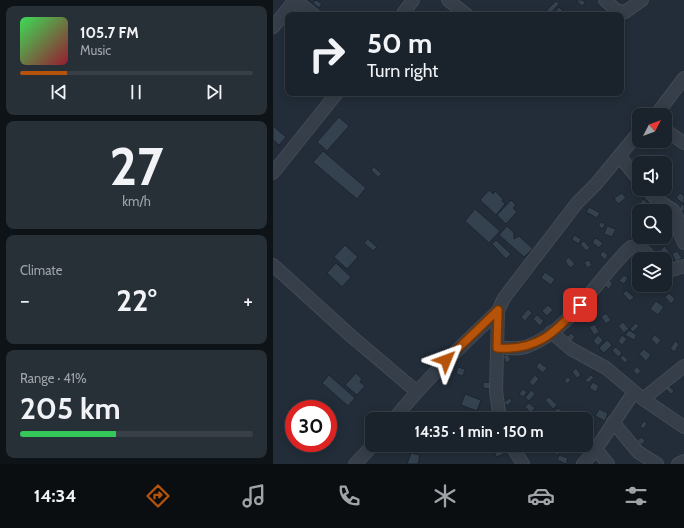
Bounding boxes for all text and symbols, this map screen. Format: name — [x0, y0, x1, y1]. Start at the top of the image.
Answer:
text: 105.7 FM — [80, 24, 139, 42]
text: 50 m — [367, 26, 432, 60]
icon: right — [301, 28, 353, 80]
text: Music — [80, 42, 111, 58]
text: Turn right — [367, 60, 438, 82]
icon: previous — [48, 81, 70, 103]
icon: pause — [125, 81, 147, 103]
icon: next — [203, 81, 225, 103]
north arrow — [632, 108, 672, 148]
map controls — [632, 108, 672, 292]
text: 27 — [109, 135, 164, 198]
button: sound — [632, 156, 672, 196]
text: km/h — [122, 193, 151, 209]
button: search — [632, 204, 672, 244]
button: layers — [632, 252, 672, 292]
text: Climate — [20, 262, 62, 278]
text: 22° — [116, 282, 157, 319]
text: − — [20, 287, 30, 314]
text: + — [243, 287, 253, 314]
pin — [563, 288, 597, 322]
icon: arrive — [569, 294, 591, 316]
position arrow — [425, 339, 467, 381]
text: Range · 41% — [20, 370, 87, 386]
text: 205 km — [20, 390, 121, 427]
speed limit sign: 30 — [285, 400, 337, 452]
text: 14:35 · 1 min · 150 m — [414, 423, 544, 441]
icon: directions — [144, 482, 172, 510]
icon: music — [240, 482, 268, 510]
icon: phone — [335, 482, 363, 510]
icon: climate — [431, 482, 459, 510]
icon: car — [527, 482, 555, 510]
icon: filters — [622, 482, 650, 510]
text: 14:34 — [34, 485, 77, 507]

